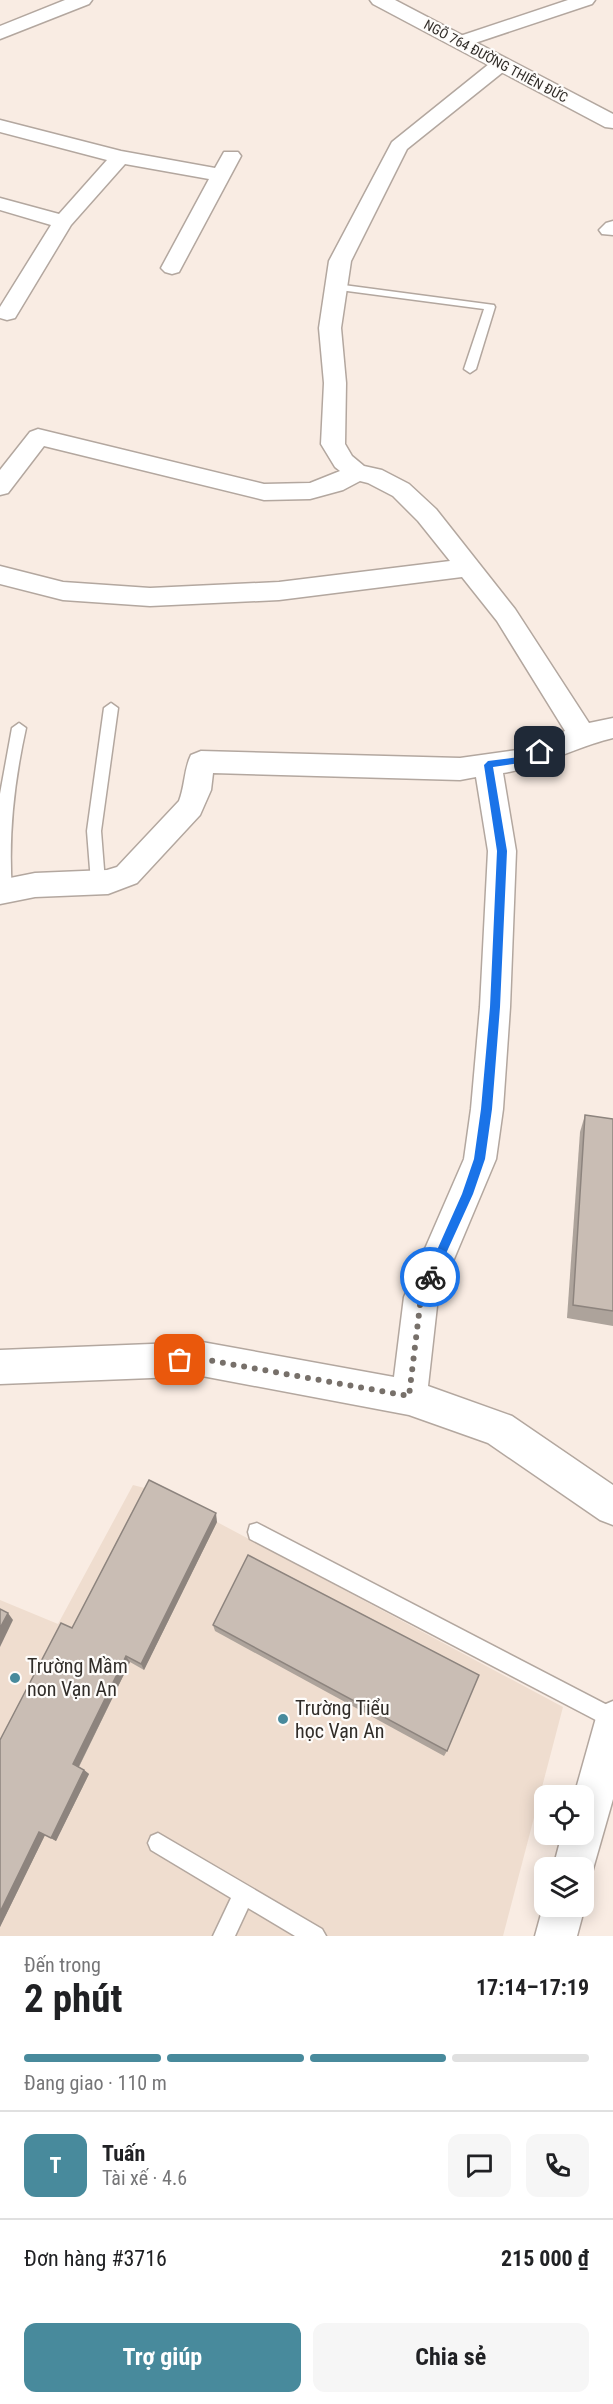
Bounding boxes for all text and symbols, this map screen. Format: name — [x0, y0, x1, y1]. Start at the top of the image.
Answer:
street label: NGÕ 764 ĐƯỜNG THIÊN ĐỨC — [421, 15, 571, 106]
pin — [514, 726, 565, 777]
icon: home — [523, 735, 556, 768]
courier — [400, 1247, 460, 1307]
icon: bike — [414, 1261, 447, 1294]
pin — [154, 1334, 205, 1385]
icon: bag — [163, 1343, 196, 1376]
place label: Trường Mầm non Vạn An — [27, 1654, 128, 1701]
marker: Trường Mầm non Vạn An — [8, 1671, 22, 1685]
place label: Trường Tiểu học Vạn An — [295, 1696, 390, 1743]
marker: Trường Tiểu học Vạn An — [276, 1712, 290, 1726]
map controls — [534, 1785, 594, 1917]
button: locate — [534, 1785, 594, 1845]
button: layers — [534, 1857, 594, 1917]
text: Đến trong — [24, 1953, 101, 1977]
text: 17:14–17:19 — [476, 1975, 589, 2000]
text: 2 phút — [24, 1976, 122, 2022]
text: Đang giao · 110 m — [24, 2071, 167, 2095]
button: chat — [448, 2134, 511, 2197]
button: phone — [526, 2134, 589, 2197]
text: Tuấn — [102, 2141, 145, 2166]
text: T — [50, 2153, 61, 2178]
text: Tài xế · 4.6 — [102, 2166, 187, 2190]
text: Đơn hàng #3716 — [24, 2246, 167, 2271]
text: 215 000 ₫ — [501, 2246, 589, 2271]
button: Trợ giúp — [24, 2323, 301, 2392]
button: Chia sẻ — [313, 2323, 589, 2392]

